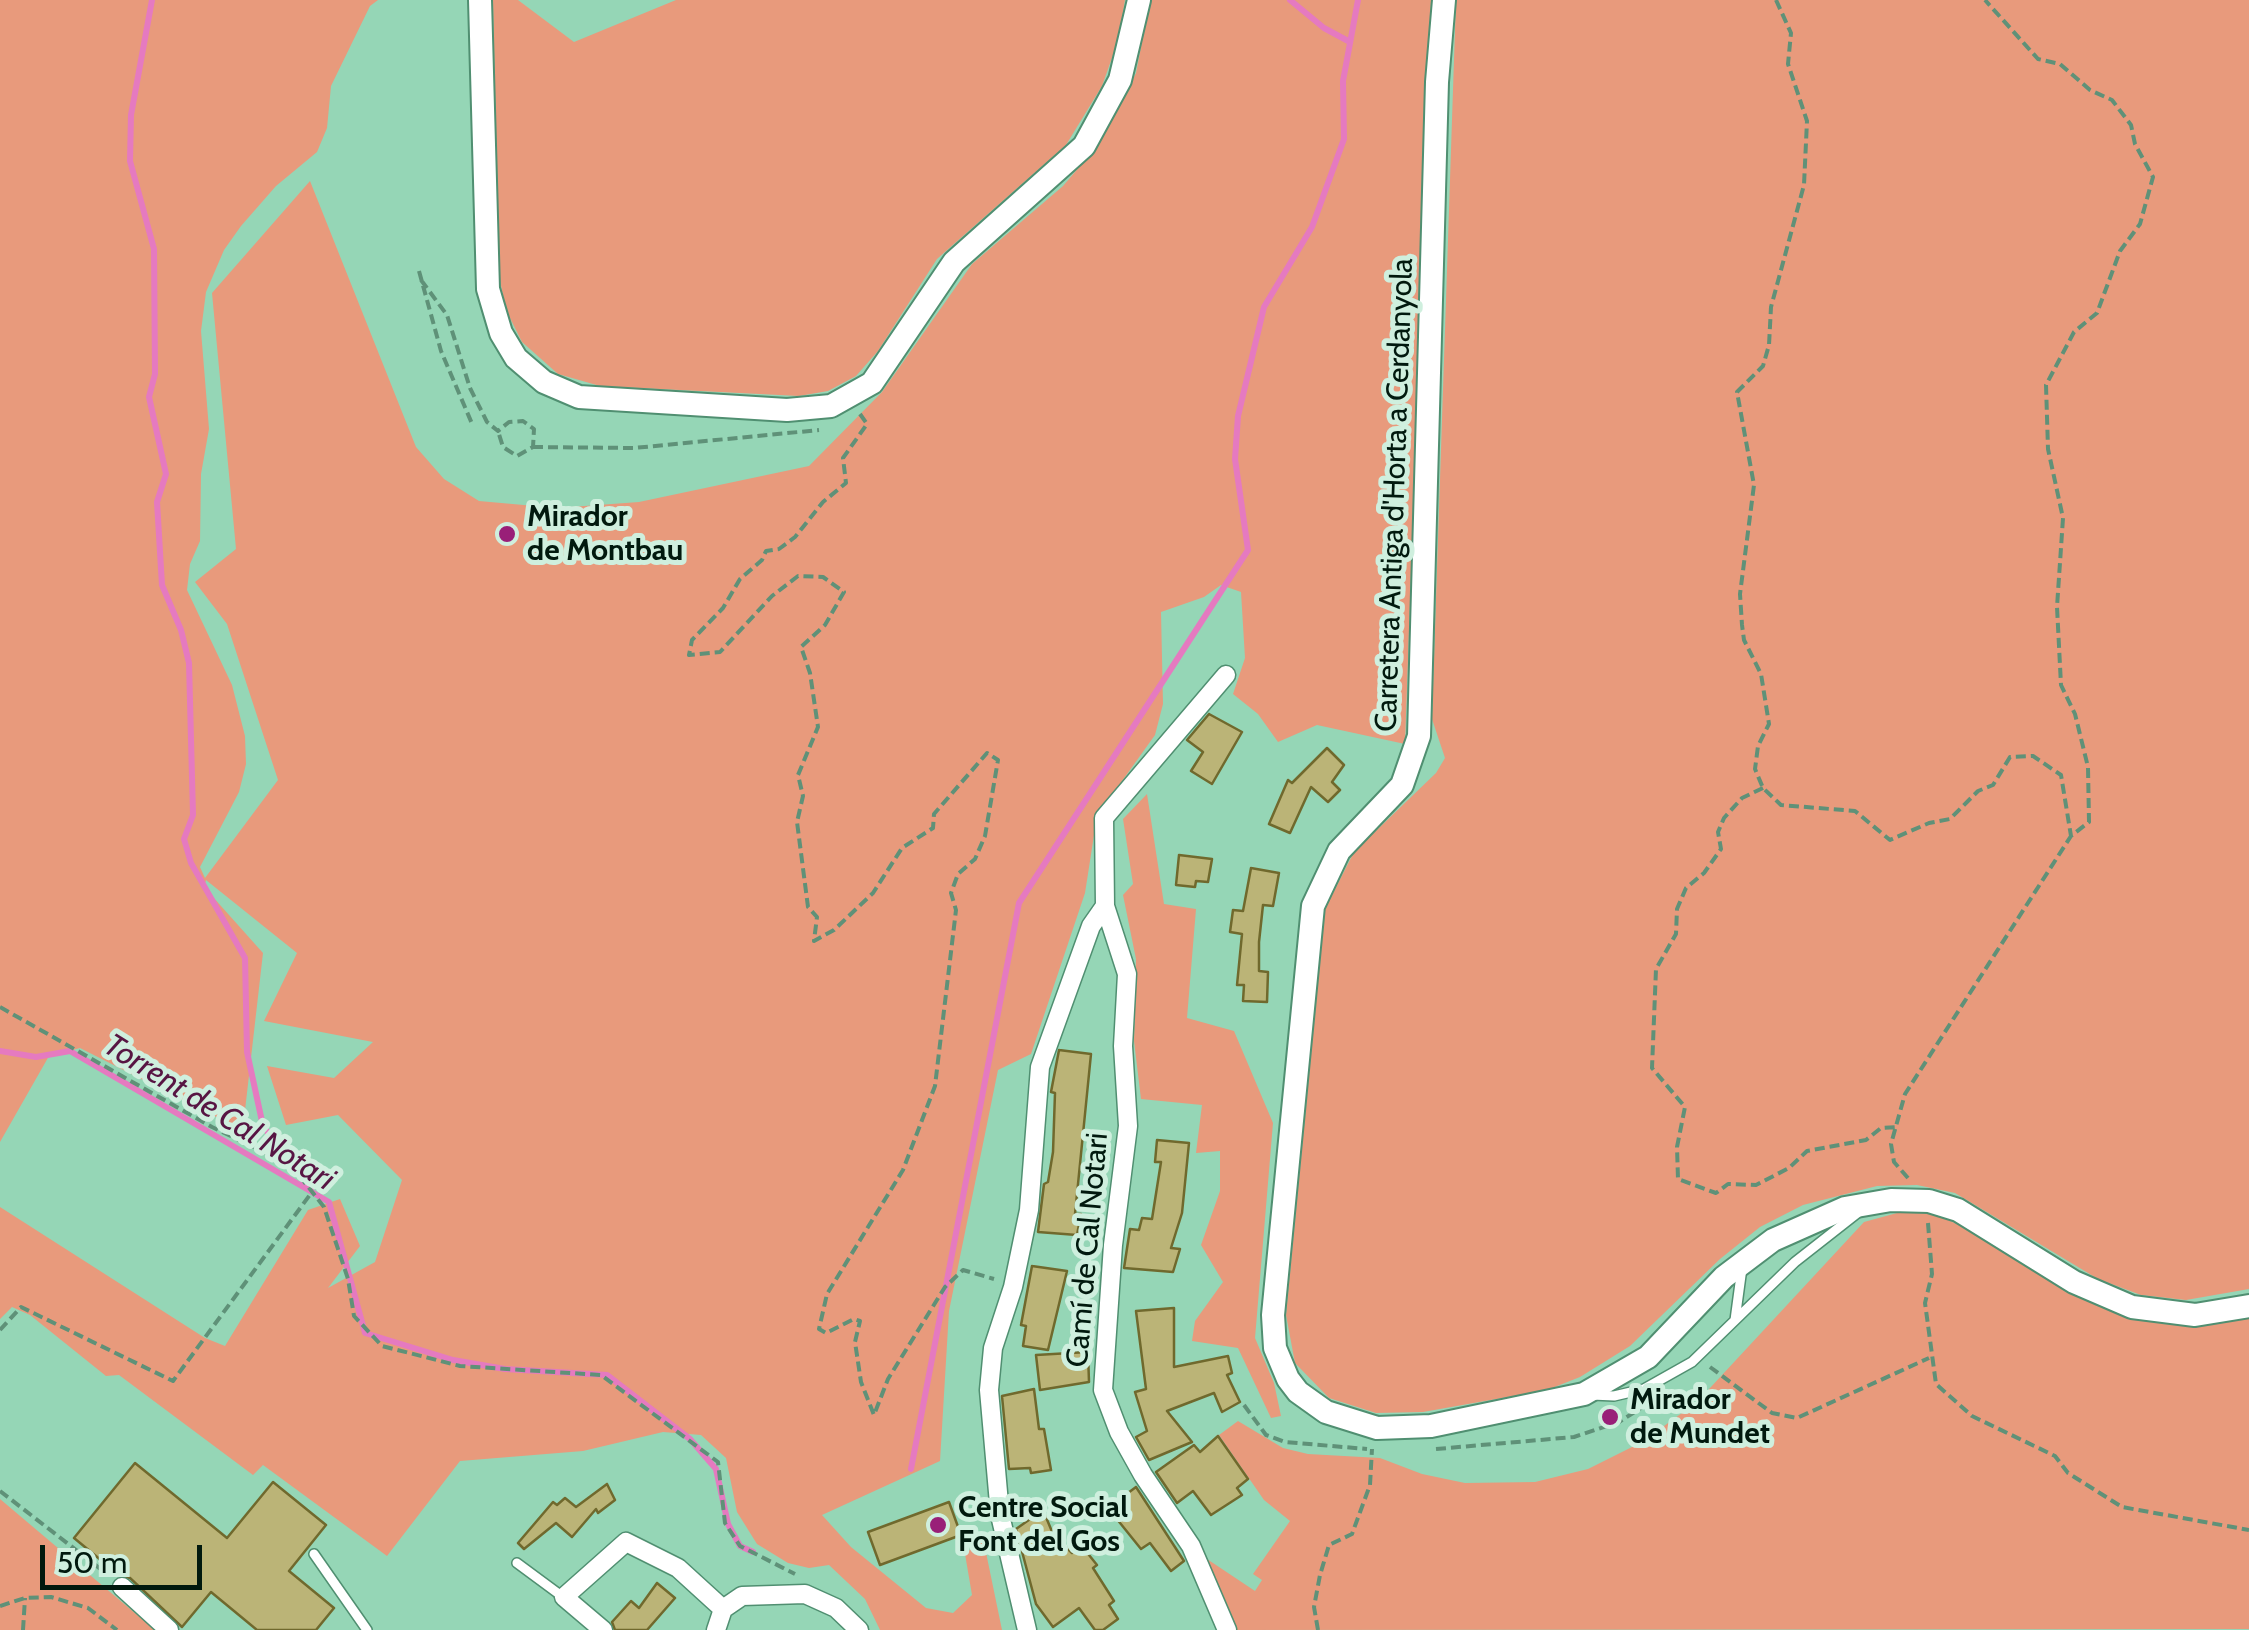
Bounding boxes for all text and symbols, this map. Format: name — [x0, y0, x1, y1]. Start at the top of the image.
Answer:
street label: Carretera Antiga d'Horta a Cerdanyola — [1369, 258, 1421, 732]
place label: Mirador de Montbau — [527, 499, 683, 570]
marker: Mirador de Montbau — [496, 523, 518, 545]
water label: Torrent de Cal Notari — [97, 1027, 341, 1199]
street label: Camí de Cal Notari — [1060, 1131, 1116, 1369]
place label: Mirador de Mundet — [1630, 1382, 1770, 1452]
marker: Mirador de Mundet — [1599, 1406, 1621, 1428]
place label: Centre Social Font del Gos — [958, 1490, 1128, 1560]
marker: Centre Social Font del Gos — [927, 1514, 949, 1536]
scale bar — [45, 1525, 208, 1587]
text: 50 m — [57, 1544, 127, 1581]

